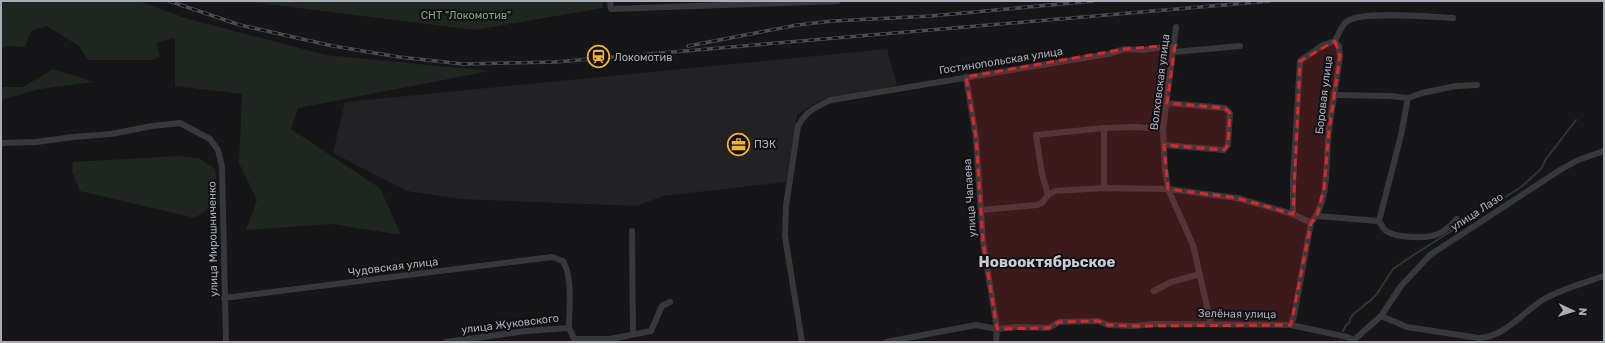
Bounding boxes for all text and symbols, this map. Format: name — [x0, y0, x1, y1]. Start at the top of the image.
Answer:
park label: СНТ "Локомотив" — [421, 9, 511, 22]
street label: Волховская улица — [1148, 33, 1172, 131]
station icon: Локомотив — [586, 44, 612, 70]
street label: Гостинопольская улица — [938, 45, 1064, 77]
place label: Локомотив — [614, 51, 672, 64]
street label: Боровая улица — [1313, 55, 1335, 135]
office icon: ПЭК — [726, 131, 752, 157]
place label: ПЭК — [754, 138, 776, 151]
street label: улица Чапаева — [961, 158, 979, 238]
street label: улица Мирошниченко — [205, 181, 221, 297]
street label: улица Лазо — [1448, 190, 1506, 234]
district label: Новооктябрьское — [979, 253, 1116, 271]
street label: Чудовская улица — [347, 255, 439, 279]
north arrow — [1553, 291, 1593, 331]
street label: Зелёная улица — [1198, 307, 1276, 321]
text: N — [1576, 307, 1589, 316]
street label: улица Жуковского — [460, 312, 560, 336]

